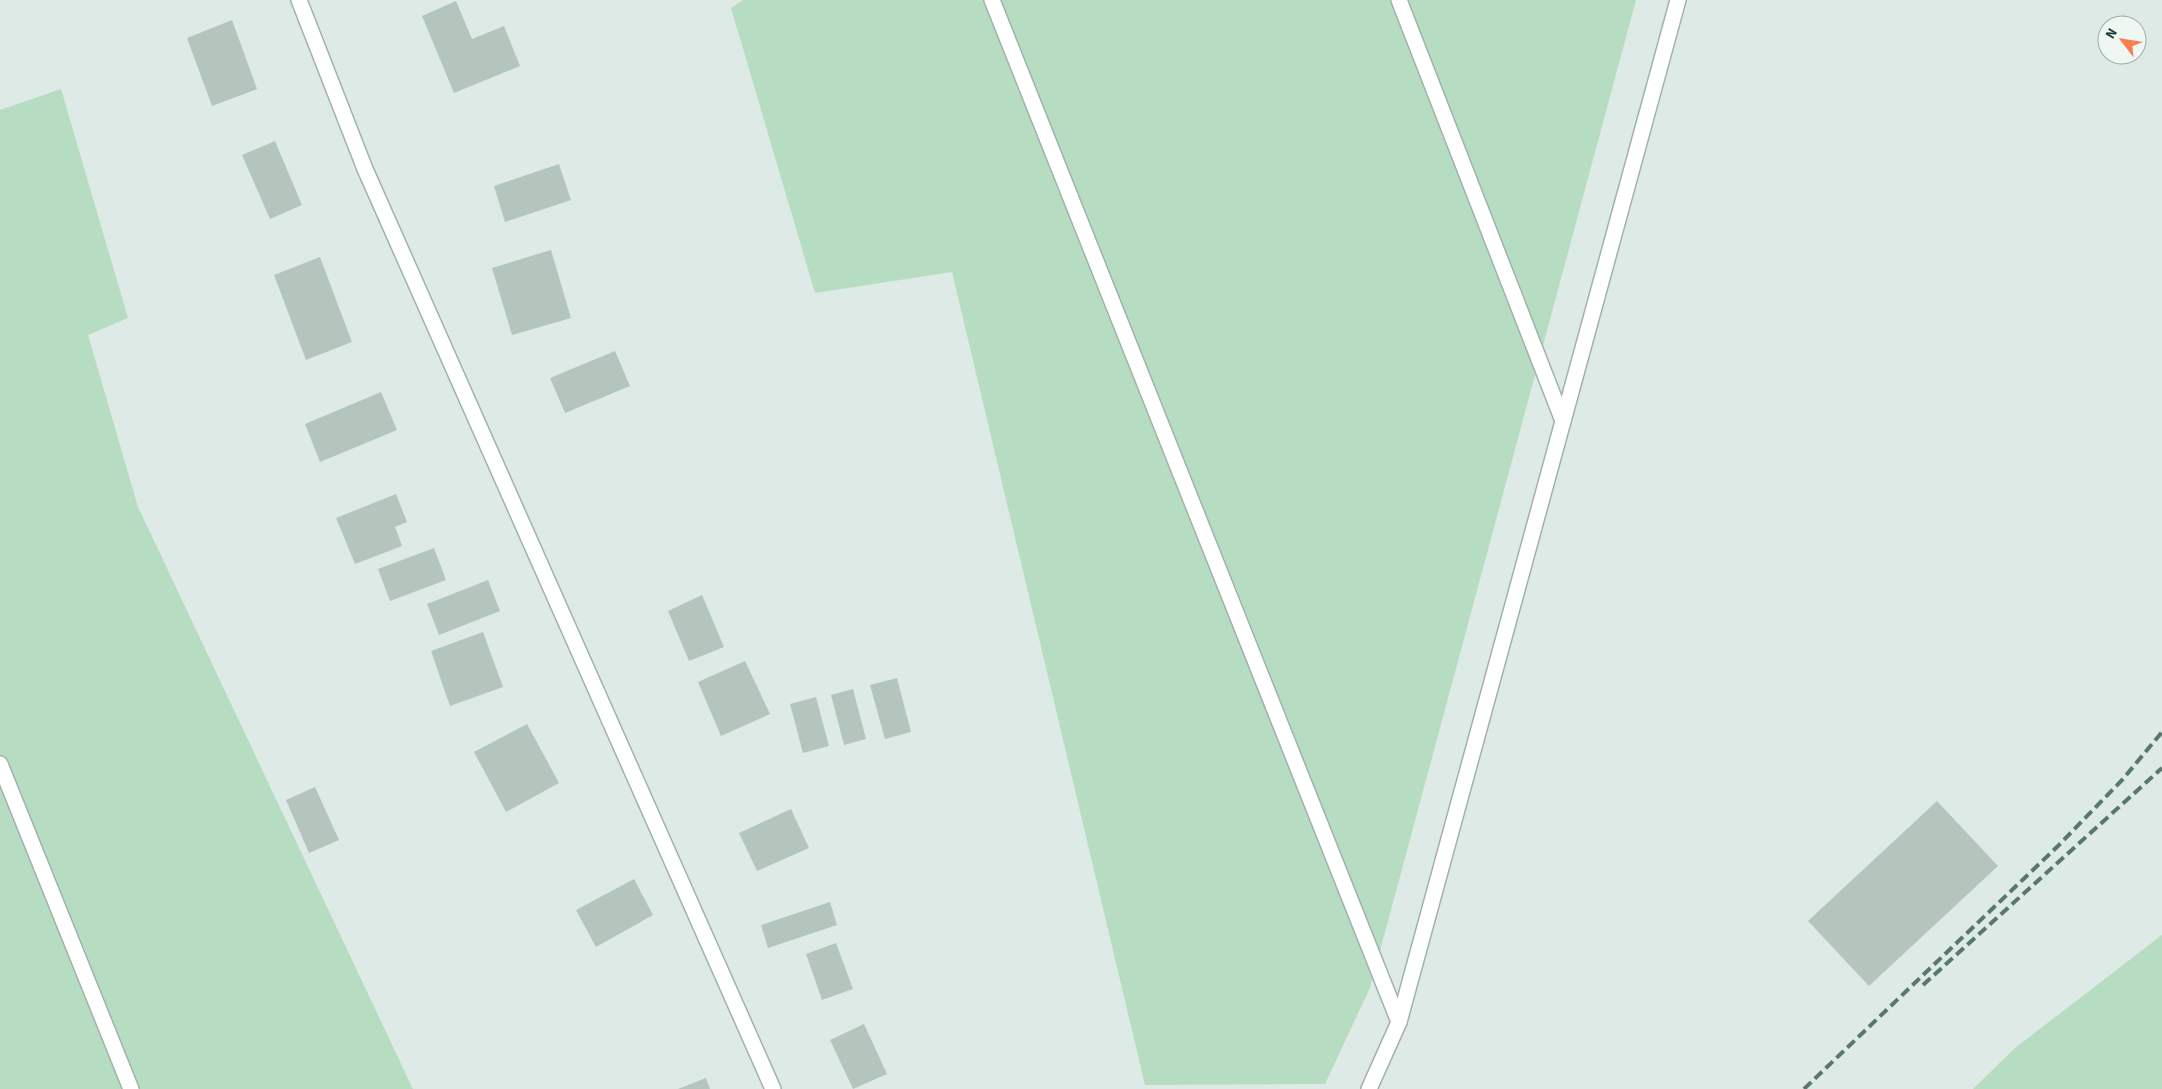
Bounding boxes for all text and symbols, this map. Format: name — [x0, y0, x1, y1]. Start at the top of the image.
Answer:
north arrow — [2097, 15, 2147, 65]
text: N — [2101, 25, 2123, 43]

